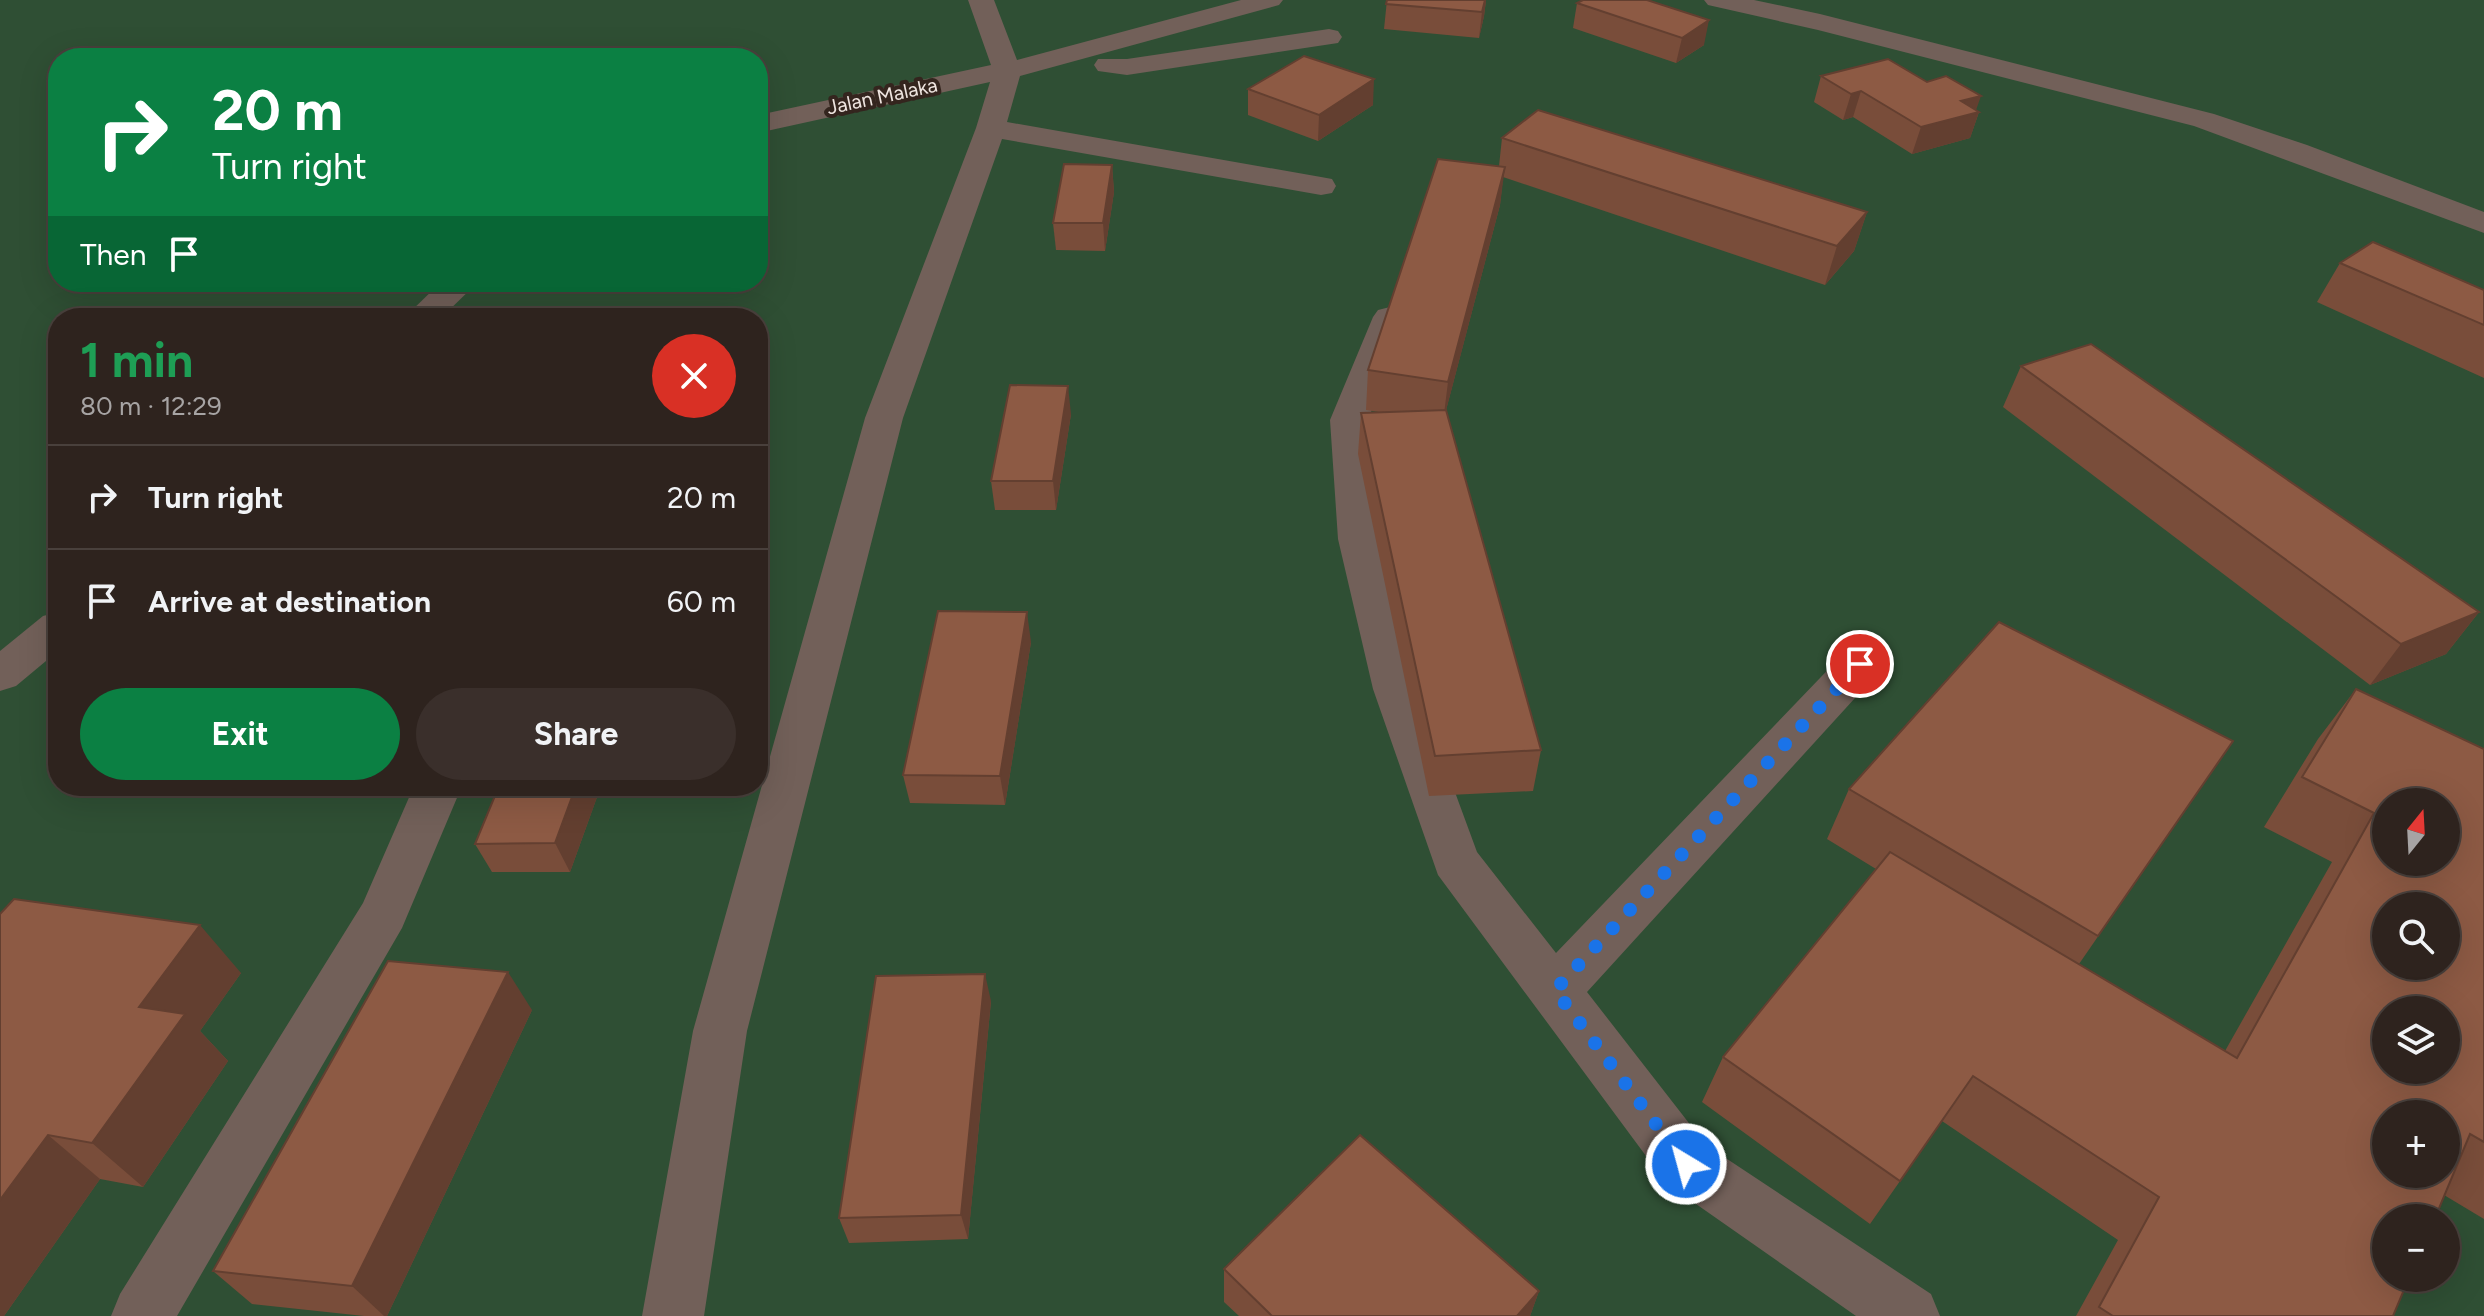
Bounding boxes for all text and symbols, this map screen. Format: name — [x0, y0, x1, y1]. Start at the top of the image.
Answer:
street label: Jalan Malaka — [824, 73, 940, 119]
text: 20 m — [212, 77, 343, 144]
icon: right — [80, 80, 184, 184]
text: Turn right — [212, 145, 367, 188]
icon: arrive — [162, 232, 206, 276]
text: Then — [80, 236, 146, 273]
text: 1 min — [80, 331, 193, 389]
button: close — [652, 334, 736, 418]
text: 80 m · 12:29 — [80, 390, 222, 422]
icon: right — [80, 475, 124, 519]
text: Turn right — [148, 479, 283, 516]
text: 20 m — [667, 479, 736, 516]
icon: arrive — [80, 579, 124, 623]
text: Arrive at destination — [148, 583, 431, 620]
text: 60 m — [667, 583, 736, 620]
pin — [1826, 630, 1894, 698]
icon: arrive — [1838, 642, 1882, 686]
button: Exit — [80, 688, 400, 780]
button: Share — [416, 688, 736, 780]
north arrow — [2372, 788, 2460, 876]
map controls — [2372, 788, 2460, 1292]
button: search — [2372, 892, 2460, 980]
button: layers — [2372, 996, 2460, 1084]
button: + — [2372, 1100, 2460, 1188]
position arrow — [1644, 1122, 1728, 1206]
button: − — [2372, 1204, 2460, 1292]

